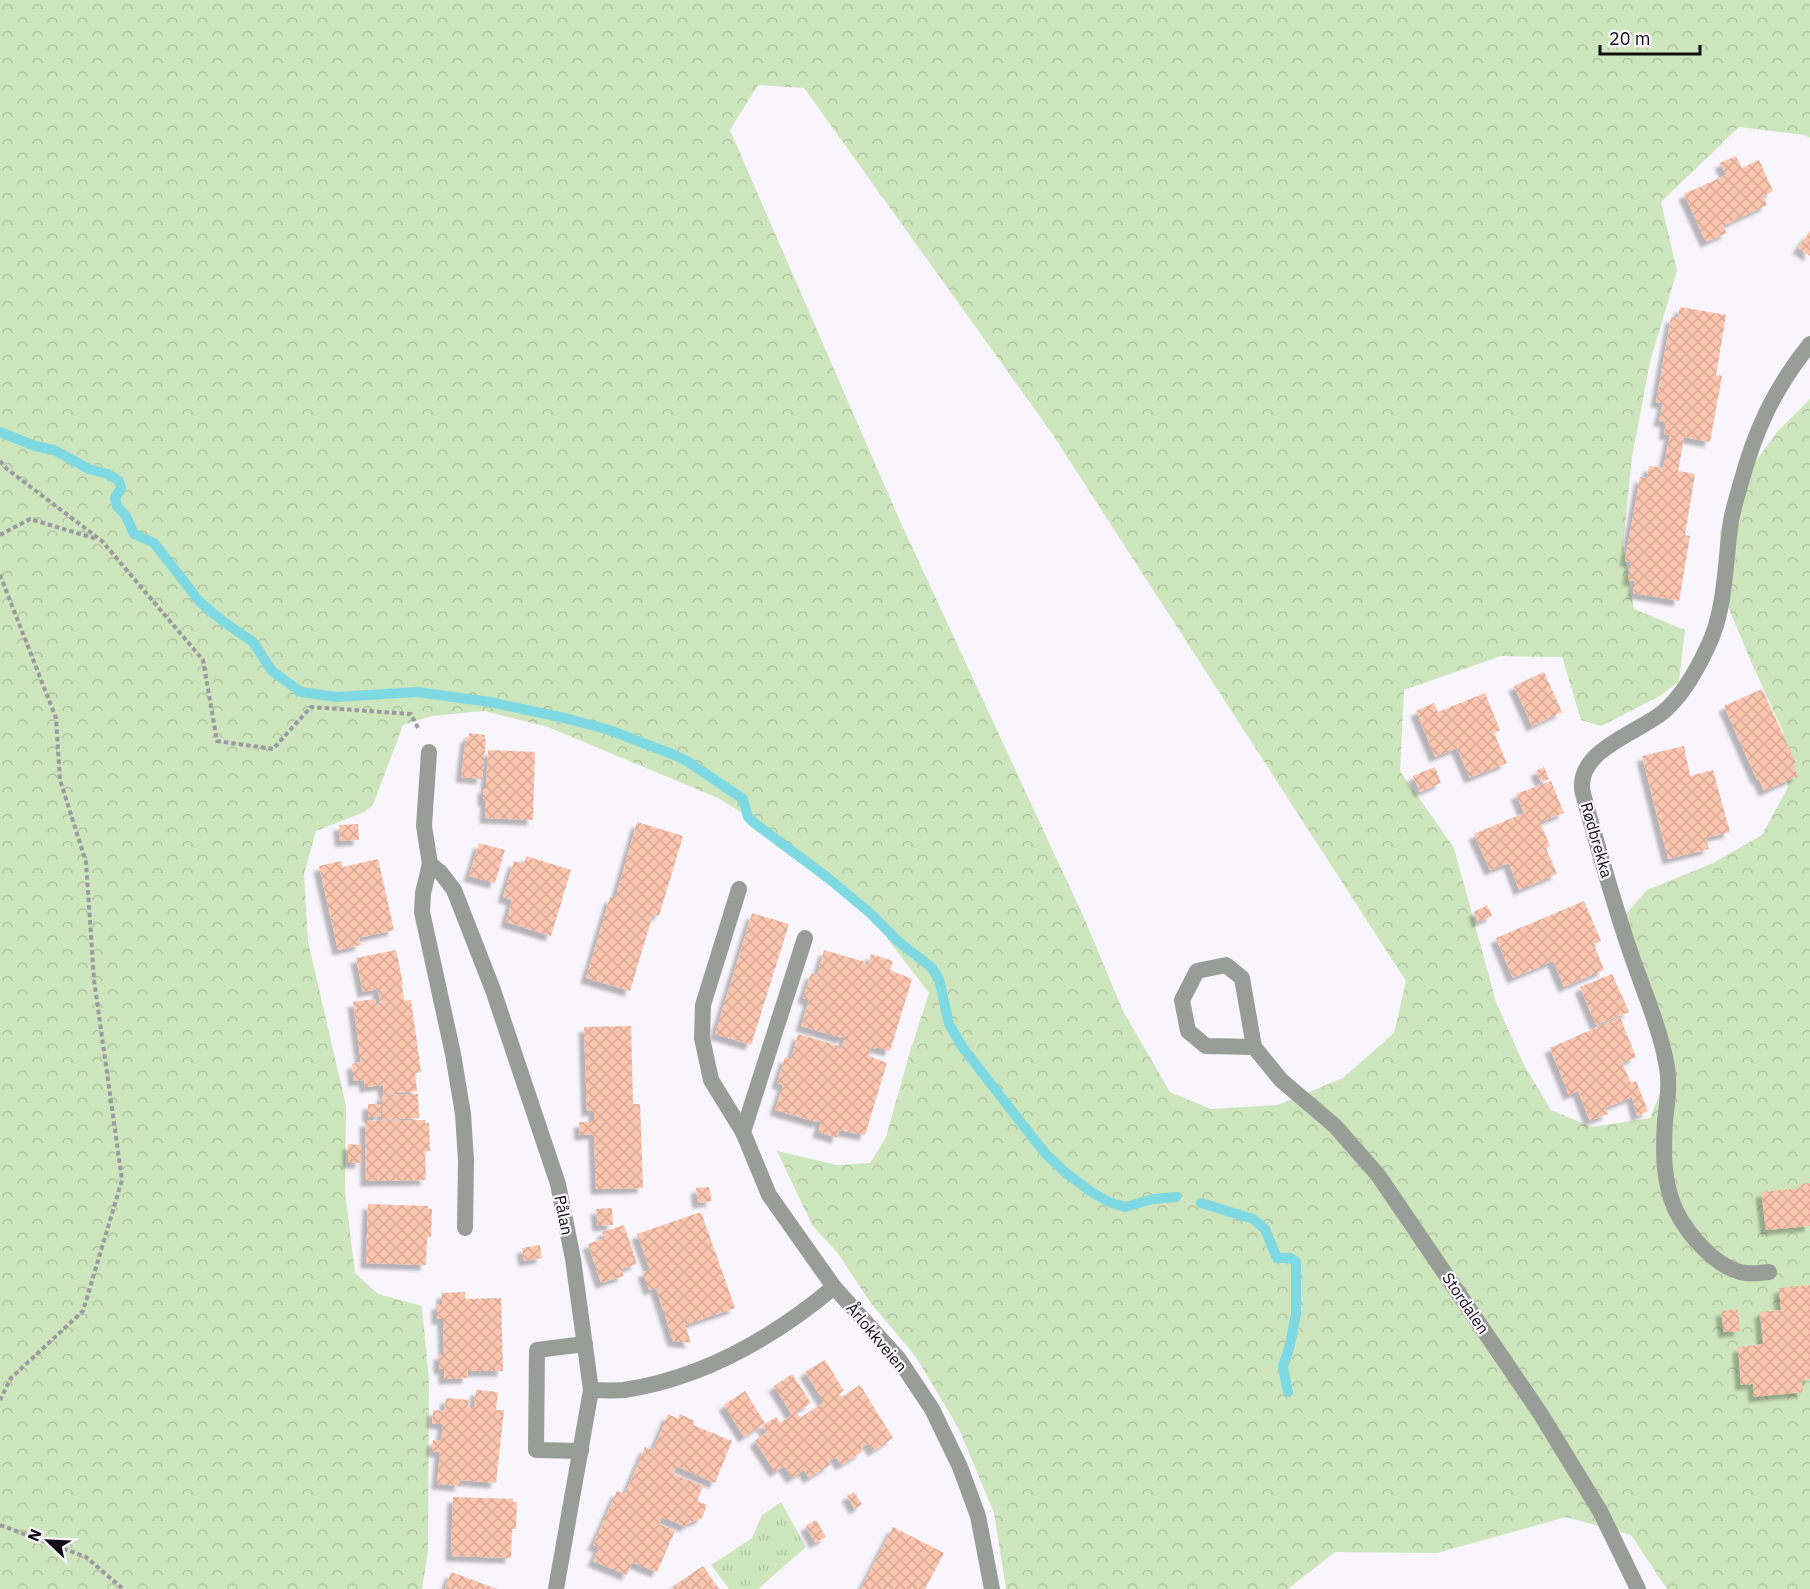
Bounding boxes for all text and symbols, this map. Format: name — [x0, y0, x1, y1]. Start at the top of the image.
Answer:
scale bar — [1600, 18, 1700, 56]
text: 20 m — [1609, 27, 1651, 50]
street label: Rødbrekka — [1577, 800, 1617, 880]
street label: Pålan — [550, 1193, 578, 1237]
street label: Stordalen — [1438, 1269, 1494, 1337]
street label: Årlokkveien — [842, 1298, 913, 1376]
north arrow — [18, 1511, 78, 1571]
text: N — [23, 1526, 46, 1544]

